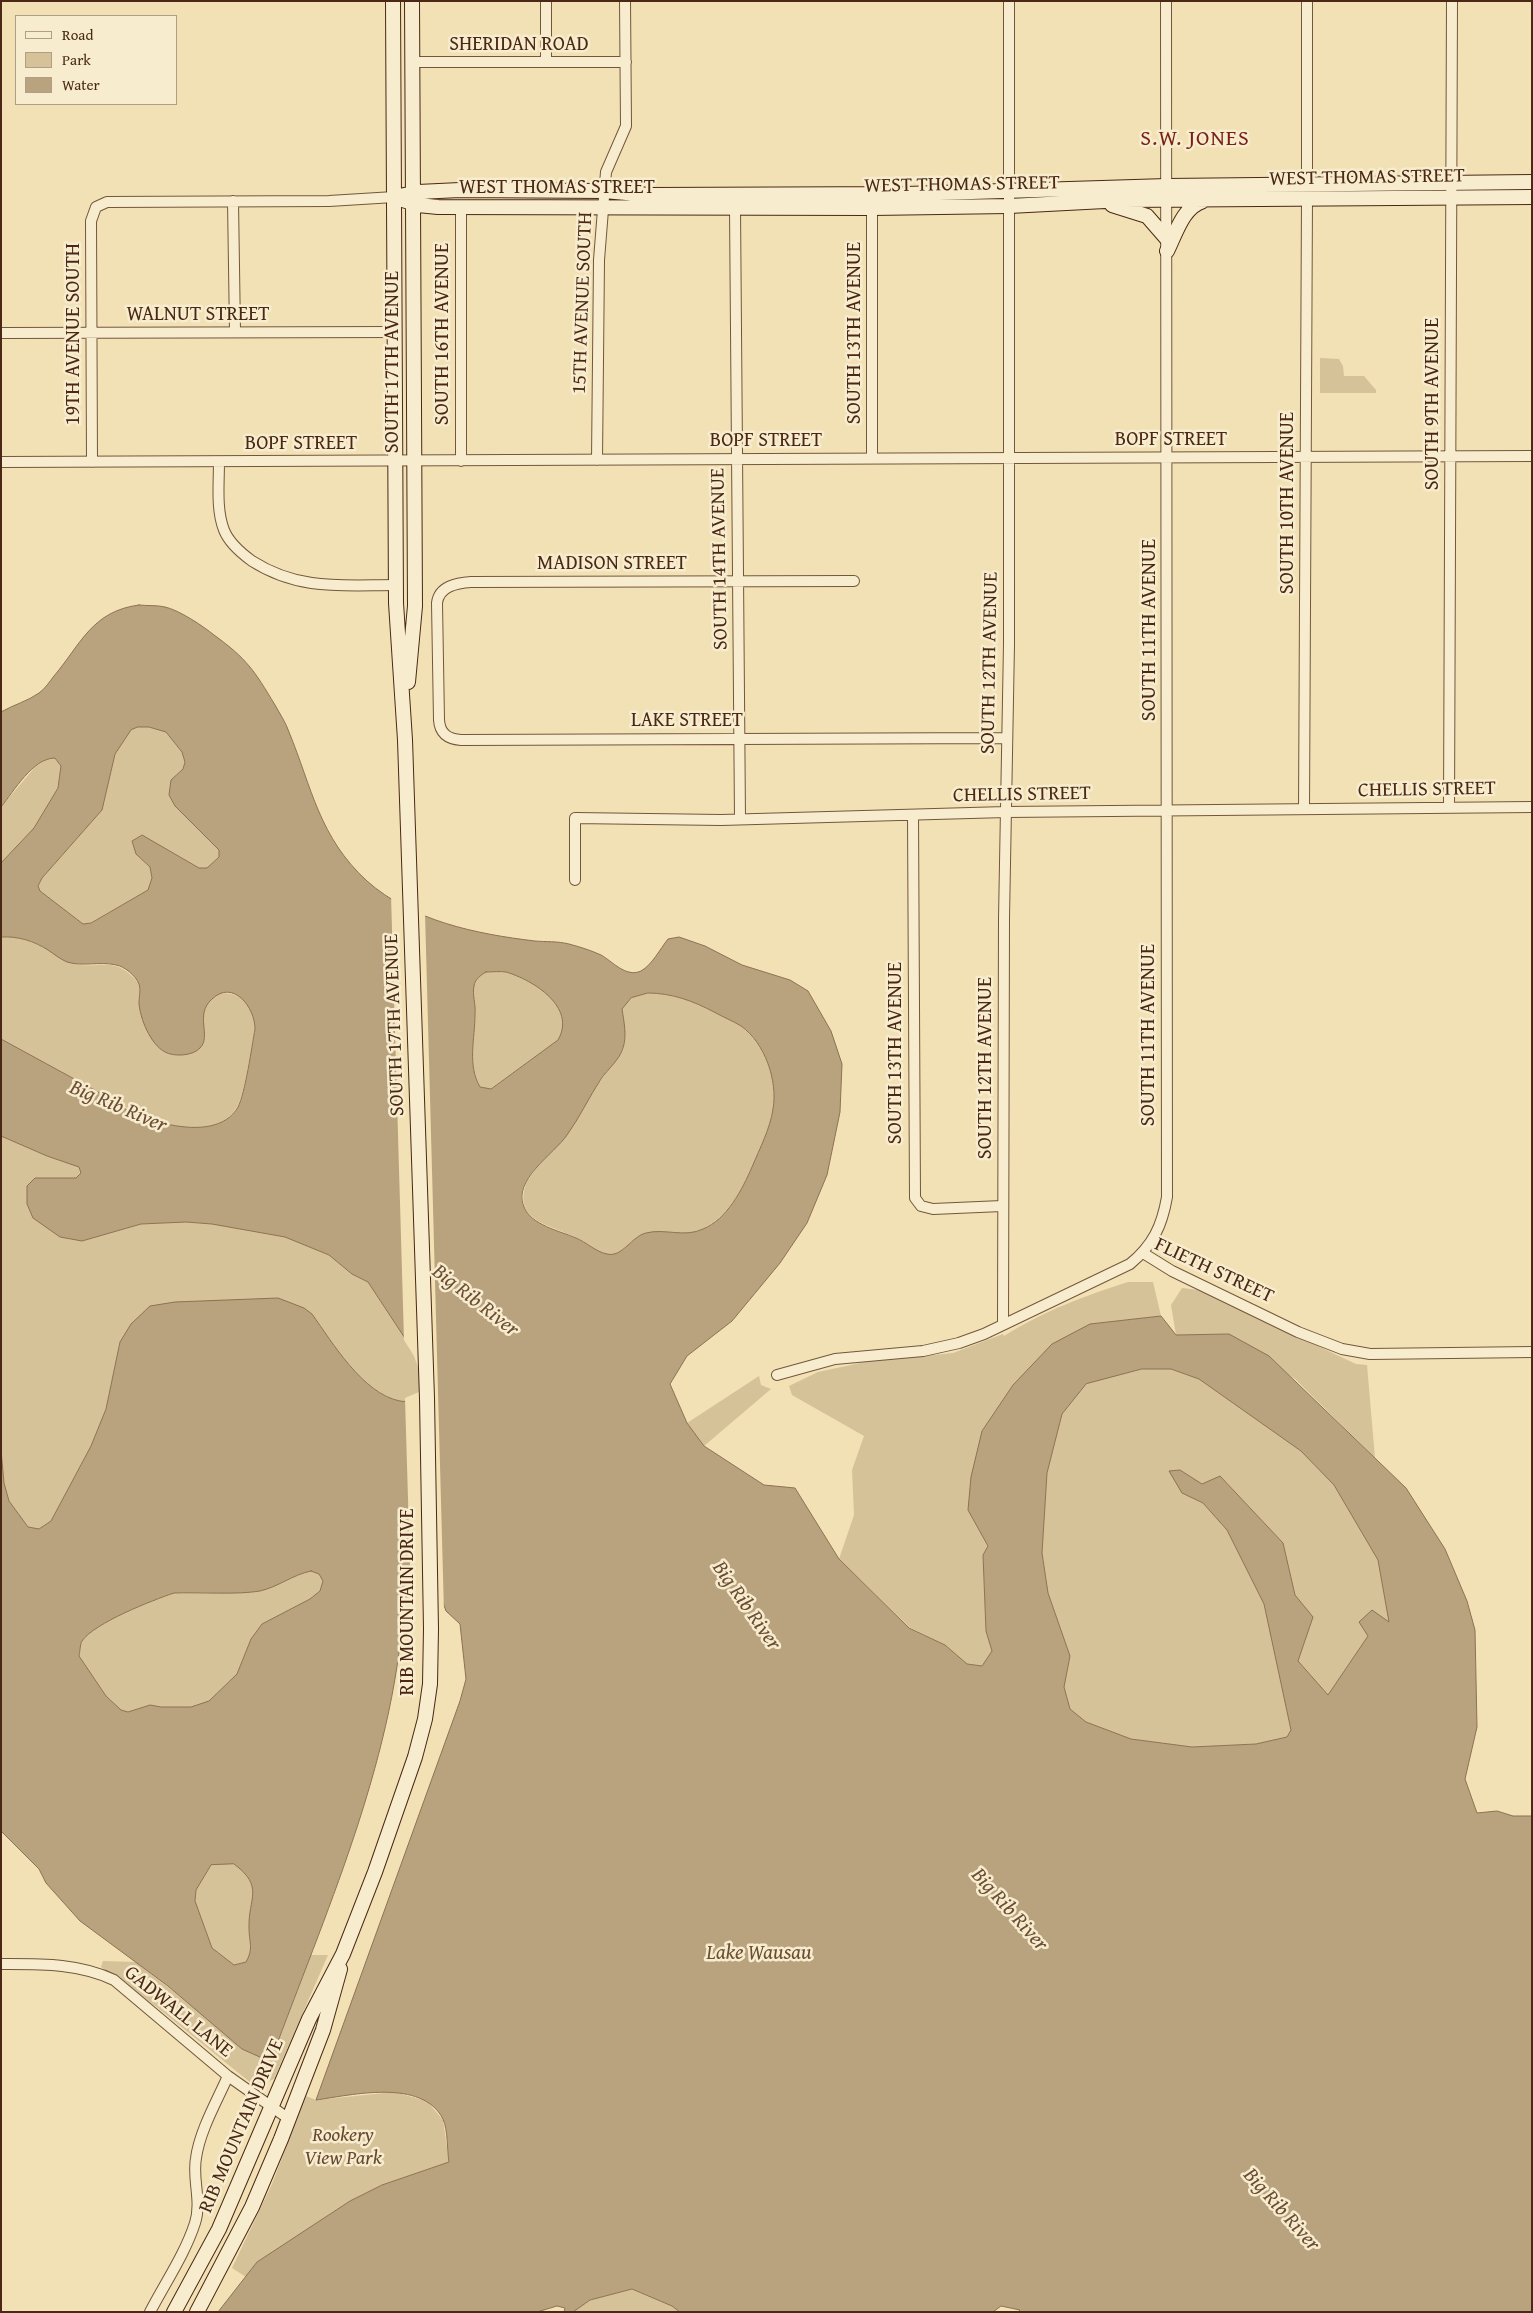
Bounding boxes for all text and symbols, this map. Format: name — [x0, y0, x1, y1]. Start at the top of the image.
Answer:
legend — [15, 15, 178, 105]
text: Road — [62, 24, 93, 45]
street label: SHERIDAN ROAD — [449, 33, 589, 57]
text: Park — [62, 49, 91, 70]
text: Water — [62, 74, 100, 95]
district label: S.W. JONES — [1139, 126, 1251, 152]
street label: WEST THOMAS STREET — [1269, 164, 1465, 192]
street label: WEST THOMAS STREET — [864, 171, 1060, 199]
street label: WEST THOMAS STREET — [459, 176, 655, 200]
street label: 15TH AVENUE SOUTH — [568, 212, 598, 394]
street label: SOUTH 13TH AVENUE — [843, 242, 867, 424]
street label: 19TH AVENUE SOUTH — [62, 243, 86, 425]
street label: SOUTH 16TH AVENUE — [431, 243, 455, 425]
street label: SOUTH 17TH AVENUE — [381, 271, 405, 453]
street label: WALNUT STREET — [126, 303, 270, 327]
street label: SOUTH 9TH AVENUE — [1421, 318, 1445, 490]
street label: SOUTH 10TH AVENUE — [1276, 412, 1300, 594]
street label: BOPF STREET — [1115, 428, 1227, 452]
street label: BOPF STREET — [710, 429, 822, 453]
street label: BOPF STREET — [245, 432, 357, 456]
street label: SOUTH 14TH AVENUE — [706, 468, 734, 650]
street label: SOUTH 11TH AVENUE — [1138, 539, 1162, 721]
street label: MADISON STREET — [537, 552, 687, 576]
street label: SOUTH 12TH AVENUE — [976, 572, 1004, 754]
street label: LAKE STREET — [631, 709, 743, 733]
street label: CHELLIS STREET — [1358, 777, 1496, 803]
street label: CHELLIS STREET — [953, 782, 1091, 808]
street label: SOUTH 17TH AVENUE — [380, 934, 410, 1116]
street label: SOUTH 11TH AVENUE — [1137, 944, 1161, 1126]
street label: SOUTH 13TH AVENUE — [884, 962, 908, 1144]
street label: SOUTH 12TH AVENUE — [974, 977, 998, 1159]
water label: Big Rib River — [66, 1075, 170, 1139]
street label: FLIETH STREET — [1151, 1233, 1277, 1309]
water label: Big Rib River — [427, 1259, 523, 1343]
street label: RIB MOUNTAIN DRIVE — [396, 1508, 420, 1696]
water label: Big Rib River — [706, 1557, 786, 1655]
water label: Big Rib River — [965, 1863, 1053, 1957]
water label: Lake Wausau — [706, 1941, 812, 1967]
street label: GADWALL LANE — [119, 1961, 237, 2063]
street label: RIB MOUNTAIN DRIVE — [194, 2035, 290, 2217]
park label: Rookery View Park — [304, 2124, 382, 2171]
water label: Big Rib River — [1237, 2163, 1325, 2257]

